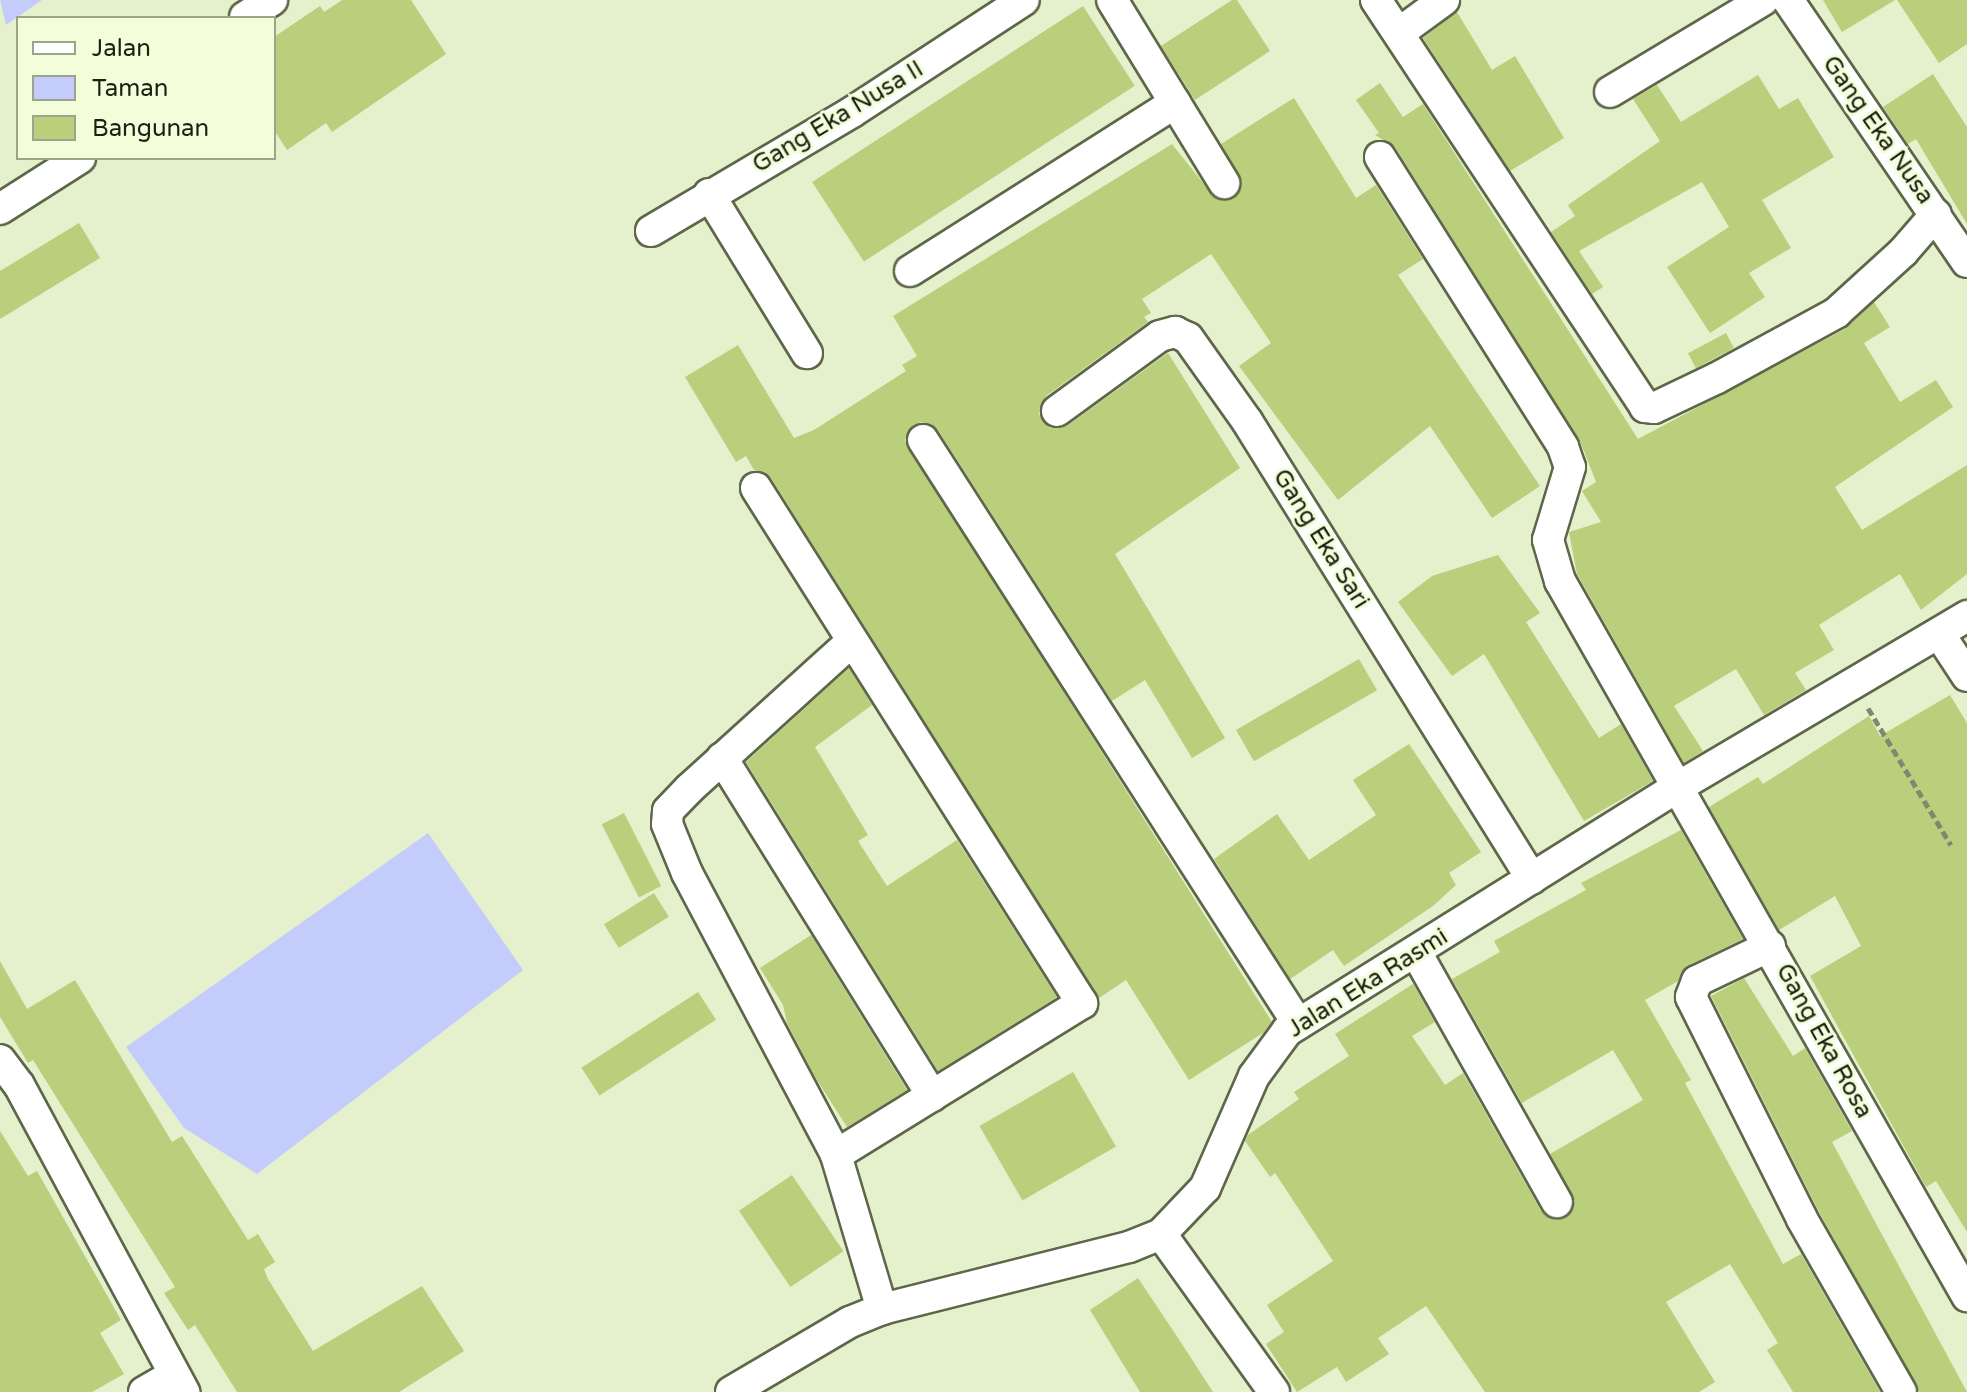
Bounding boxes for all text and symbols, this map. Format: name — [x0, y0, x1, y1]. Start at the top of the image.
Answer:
legend — [16, 16, 276, 160]
text: Jalan — [92, 34, 151, 63]
street label: Gang Eka Nusa — [1816, 50, 1940, 210]
street label: Gang Eka Nusa II — [747, 55, 929, 179]
text: Taman — [92, 74, 168, 103]
text: Bangunan — [92, 114, 209, 143]
street label: Gang Eka Sari — [1267, 464, 1375, 614]
street label: Jalan Eka Rasmi — [1283, 922, 1453, 1044]
street label: Gang Eka Rosa — [1770, 959, 1878, 1123]

